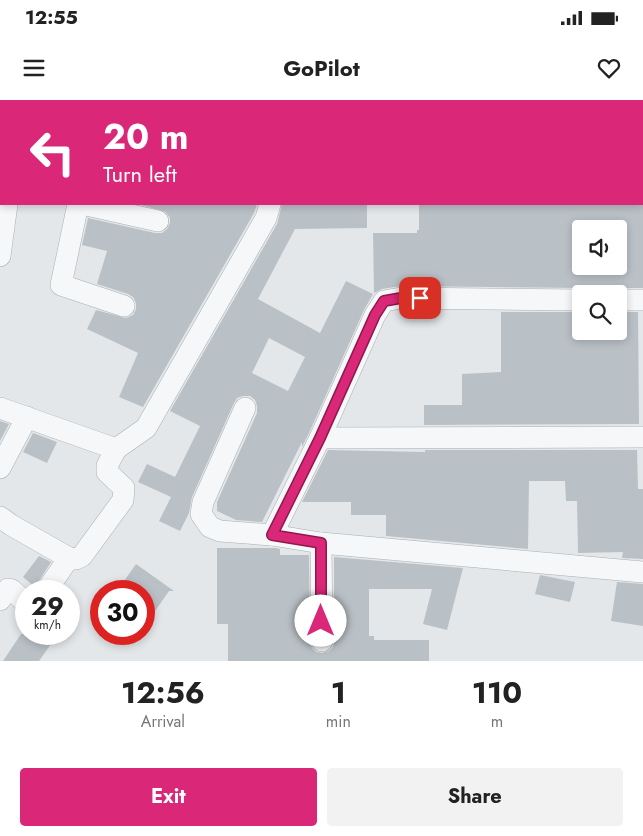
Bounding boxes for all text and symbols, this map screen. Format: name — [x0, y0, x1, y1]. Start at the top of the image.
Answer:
text: 12:55 — [25, 4, 78, 31]
text: GoPilot — [283, 52, 360, 84]
icon: menu — [20, 54, 48, 82]
icon: heart — [595, 54, 623, 82]
text: 20 m — [103, 112, 188, 162]
icon: left — [20, 120, 85, 185]
text: Turn left — [103, 158, 177, 190]
map controls — [572, 220, 627, 340]
button: sound — [572, 220, 627, 275]
pin — [399, 277, 441, 319]
icon: arrive — [406, 284, 434, 312]
button: search — [572, 285, 627, 340]
speed limit sign: 30 — [90, 580, 155, 645]
text: 29 — [31, 588, 64, 624]
position arrow — [294, 594, 346, 646]
text: km/h — [34, 616, 61, 634]
text: 12:56 — [121, 671, 205, 714]
text: 1 — [331, 671, 346, 714]
text: 110 — [472, 671, 522, 714]
text: Arrival — [141, 710, 185, 733]
text: min — [326, 710, 351, 733]
text: m — [491, 710, 503, 733]
button: Exit — [20, 768, 317, 826]
button: Share — [327, 768, 623, 826]

